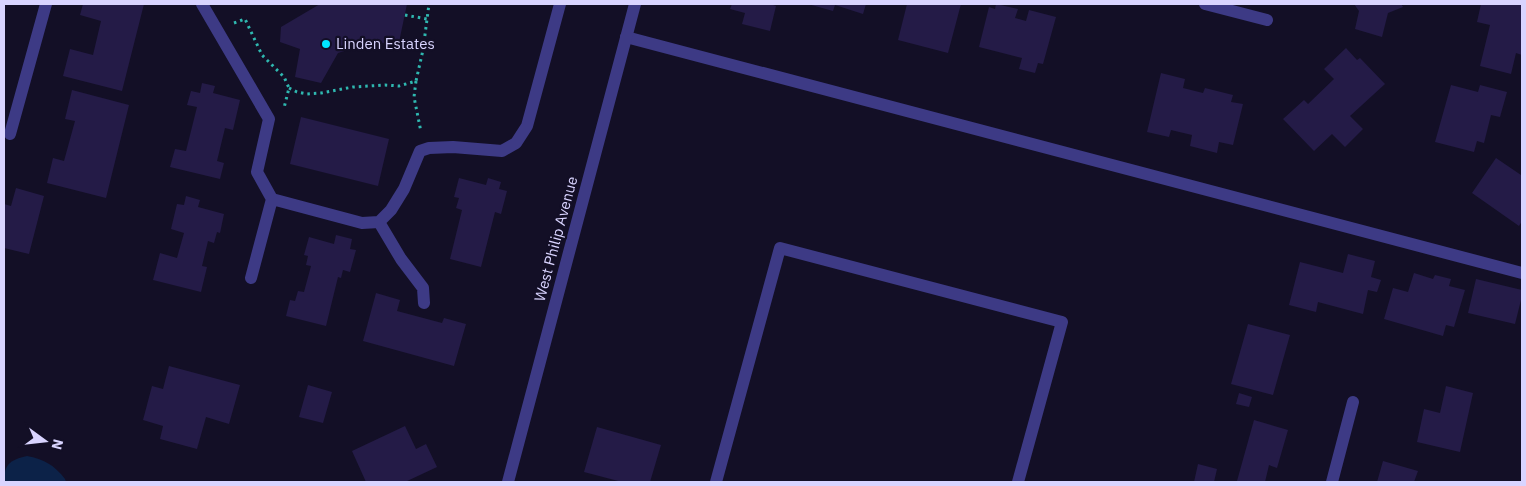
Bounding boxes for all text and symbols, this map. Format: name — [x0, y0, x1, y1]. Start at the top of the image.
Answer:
place label: Linden Estates — [336, 34, 435, 53]
marker: Linden Estates — [320, 38, 332, 50]
street label: West Philip Avenue — [530, 174, 581, 304]
north arrow — [20, 416, 70, 466]
text: N — [48, 437, 68, 452]

